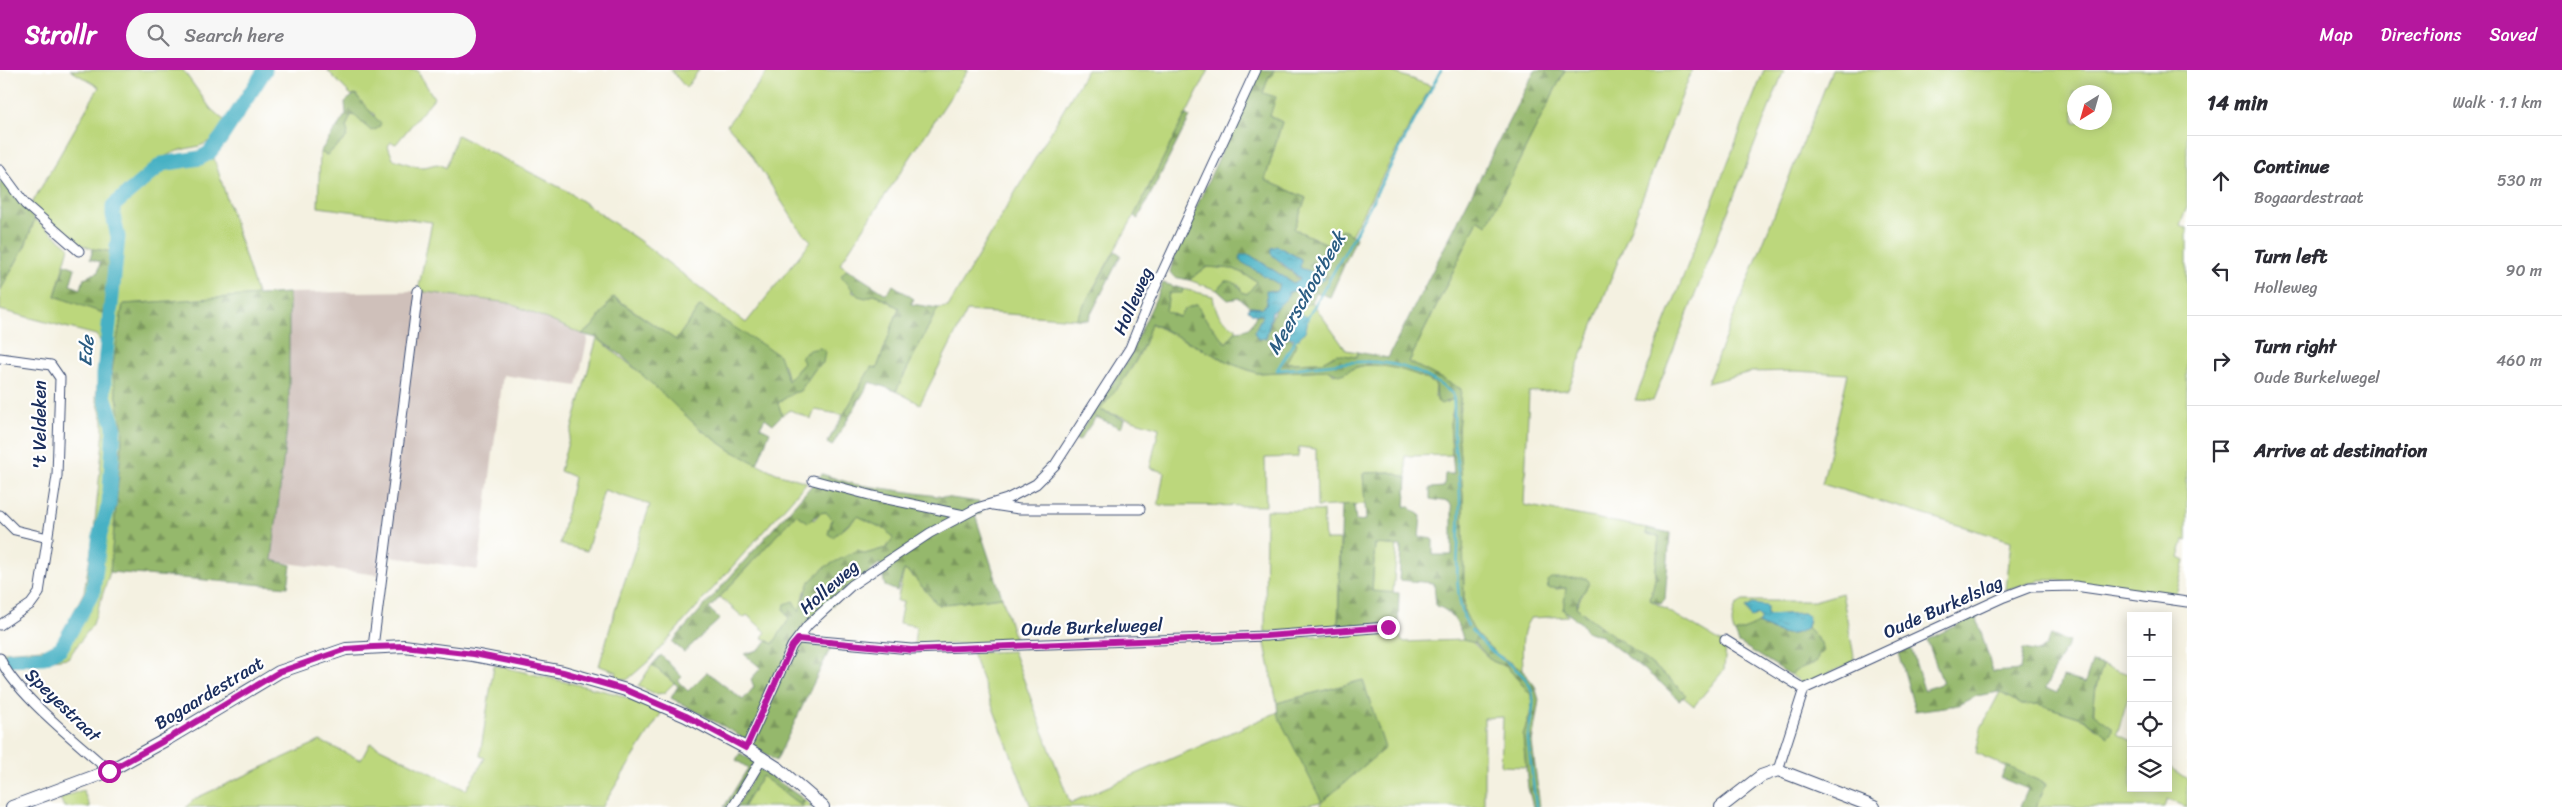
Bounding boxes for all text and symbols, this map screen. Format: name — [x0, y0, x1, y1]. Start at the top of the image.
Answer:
search box — [126, 13, 476, 58]
text: Strollr — [25, 14, 96, 56]
text: Search here — [184, 19, 284, 52]
text: Map — [2320, 19, 2353, 51]
text: Directions — [2381, 19, 2462, 51]
text: Saved — [2490, 19, 2537, 51]
icon: search — [144, 21, 172, 49]
text: 14 min — [2207, 84, 2268, 122]
north arrow — [2067, 85, 2112, 130]
text: Walk · 1.1 km — [2452, 88, 2542, 117]
text: Continue — [2254, 150, 2330, 183]
text: 530 m — [2497, 166, 2542, 195]
icon: ahead — [2207, 167, 2235, 195]
text: Bogaardestraat — [2254, 183, 2364, 212]
water label: Meerschootbeek — [1257, 223, 1356, 361]
text: Turn left — [2254, 240, 2327, 273]
text: 90 m — [2506, 256, 2542, 285]
icon: left — [2207, 257, 2235, 285]
street label: Holleweg — [1104, 262, 1162, 340]
text: Holleweg — [2254, 273, 2318, 302]
text: Turn right — [2254, 330, 2336, 363]
water label: Ede — [68, 332, 104, 368]
text: 460 m — [2496, 346, 2542, 375]
icon: right — [2207, 347, 2235, 375]
text: Oude Burkelwegel — [2254, 363, 2380, 392]
street label: 't Veldeken — [24, 380, 56, 470]
text: Arrive at destination — [2254, 434, 2427, 467]
icon: arrive — [2207, 437, 2235, 465]
street label: Holleweg — [791, 551, 867, 623]
street label: Oude Burkelslag — [1878, 566, 2008, 648]
street label: Oude Burkelwegel — [1021, 609, 1164, 645]
map controls — [2127, 612, 2172, 792]
button: + — [2127, 612, 2172, 657]
route end — [1377, 616, 1400, 639]
street label: Bogaardestraat — [148, 647, 270, 738]
button: − — [2127, 657, 2172, 702]
street label: Speyestraat — [17, 660, 109, 751]
button: locate — [2127, 702, 2172, 747]
button: layers — [2127, 747, 2172, 792]
route start — [98, 760, 121, 783]

